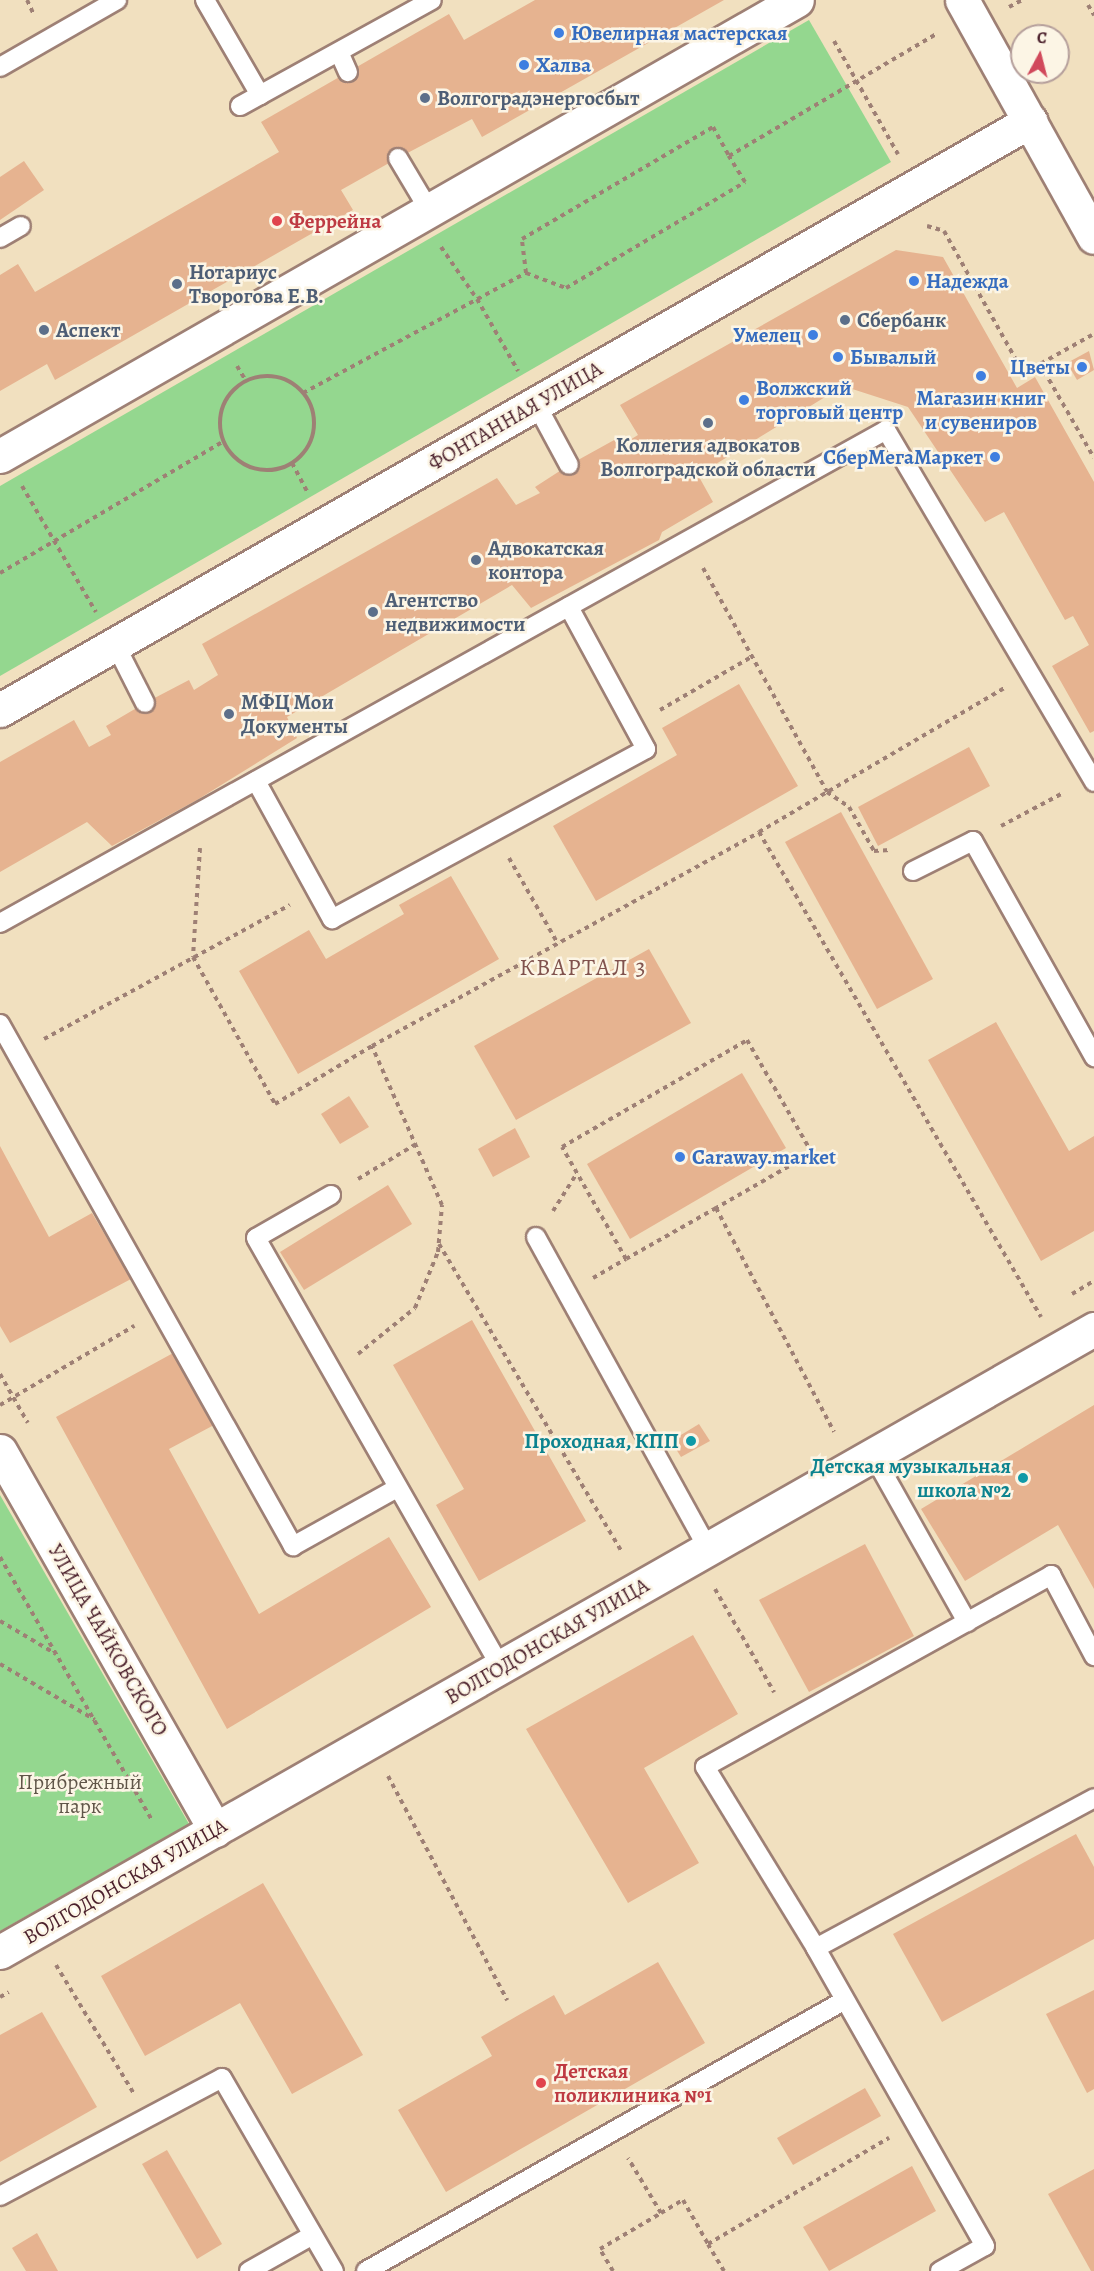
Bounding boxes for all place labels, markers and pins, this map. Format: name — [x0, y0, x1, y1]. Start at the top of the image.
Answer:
place label: Ювелирная мастерская — [571, 20, 788, 46]
marker: Ювелирная мастерская — [552, 26, 566, 40]
place label: Халва — [536, 52, 591, 78]
marker: Халва — [517, 58, 531, 72]
place label: Волгоградэнергосбыт — [437, 85, 640, 111]
marker: Волгоградэнергосбыт — [418, 91, 432, 105]
place label: Феррейна — [289, 208, 381, 234]
marker: Феррейна — [270, 214, 284, 228]
place label: Нотариус Творогова Е.В. — [189, 259, 324, 309]
place label: Надежда — [926, 268, 1009, 294]
marker: Надежда — [907, 274, 921, 288]
marker: Нотариус Творогова Е.В. — [170, 277, 184, 291]
place label: Сбербанк — [857, 307, 946, 333]
marker: Сбербанк — [838, 313, 852, 327]
place label: Аспект — [56, 317, 121, 343]
place label: Умелец — [733, 322, 801, 348]
marker: Аспект — [37, 323, 51, 337]
marker: Умелец — [806, 328, 820, 342]
place label: Бывалый — [850, 344, 936, 370]
marker: Бывалый — [831, 350, 845, 364]
place label: Цветы — [1010, 354, 1070, 380]
marker: Цветы — [1075, 360, 1089, 374]
marker: Магазин книг и сувениров — [974, 369, 988, 383]
place label: Волжский торговый центр — [756, 375, 903, 425]
place label: Магазин книг и сувениров — [916, 385, 1046, 435]
marker: Волжский торговый центр — [737, 393, 751, 407]
marker: Коллегия адвокатов Волгоградской области — [701, 416, 715, 430]
place label: Коллегия адвокатов Волгоградской области — [600, 432, 816, 482]
place label: СберМегаМаркет — [823, 444, 983, 470]
marker: СберМегаМаркет — [988, 450, 1002, 464]
place label: Адвокатская контора — [488, 535, 604, 585]
marker: Адвокатская контора — [469, 553, 483, 567]
place label: Агентство недвижимости — [385, 587, 525, 637]
marker: Агентство недвижимости — [366, 605, 380, 619]
place label: МФЦ Мои Документы — [241, 689, 348, 739]
marker: МФЦ Мои Документы — [222, 707, 236, 721]
place label: Caraway.market — [692, 1144, 836, 1170]
marker: Caraway.market — [673, 1150, 687, 1164]
place label: Проходная, КПП — [524, 1428, 679, 1454]
marker: Проходная, КПП — [684, 1434, 698, 1448]
place label: Детская музыкальная школа №2 — [811, 1453, 1011, 1503]
marker: Детская музыкальная школа №2 — [1016, 1471, 1030, 1485]
place label: Детская поликлиника №1 — [554, 2058, 712, 2108]
marker: Детская поликлиника №1 — [532, 2074, 550, 2092]

